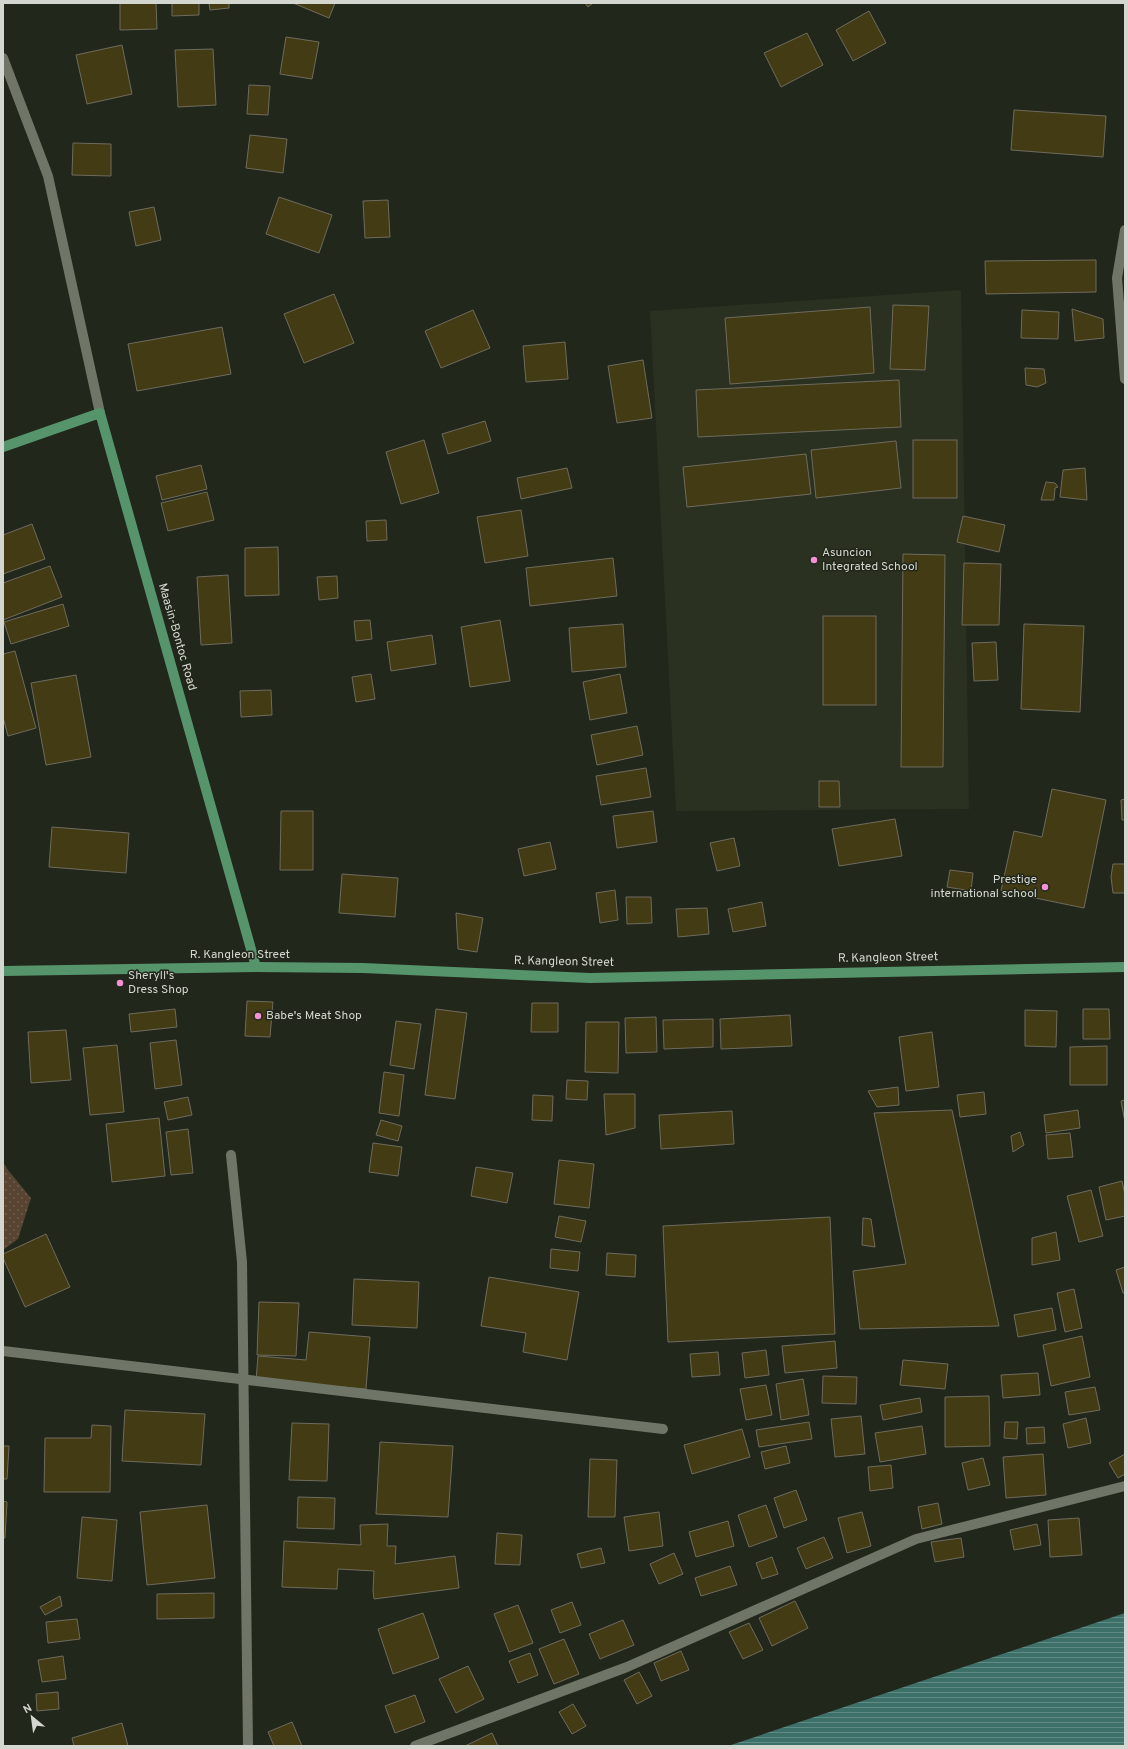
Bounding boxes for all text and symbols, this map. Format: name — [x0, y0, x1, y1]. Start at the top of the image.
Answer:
place label: Asuncion Integrated School — [822, 545, 918, 575]
marker: Asuncion Integrated School — [809, 555, 819, 565]
street label: Maasin-Bontoc Road — [154, 581, 200, 693]
place label: Prestige international school — [931, 872, 1037, 902]
marker: Prestige international school — [1040, 882, 1050, 892]
street label: R. Kangleon Street — [190, 947, 290, 963]
street label: R. Kangleon Street — [838, 949, 938, 967]
street label: R. Kangleon Street — [514, 953, 614, 971]
place label: Sheryll's Dress Shop — [128, 968, 189, 998]
marker: Sheryll's Dress Shop — [115, 978, 125, 988]
place label: Babe's Meat Shop — [266, 1008, 362, 1024]
marker: Babe's Meat Shop — [253, 1011, 263, 1021]
north arrow — [12, 1697, 52, 1737]
text: N — [21, 1701, 34, 1717]

